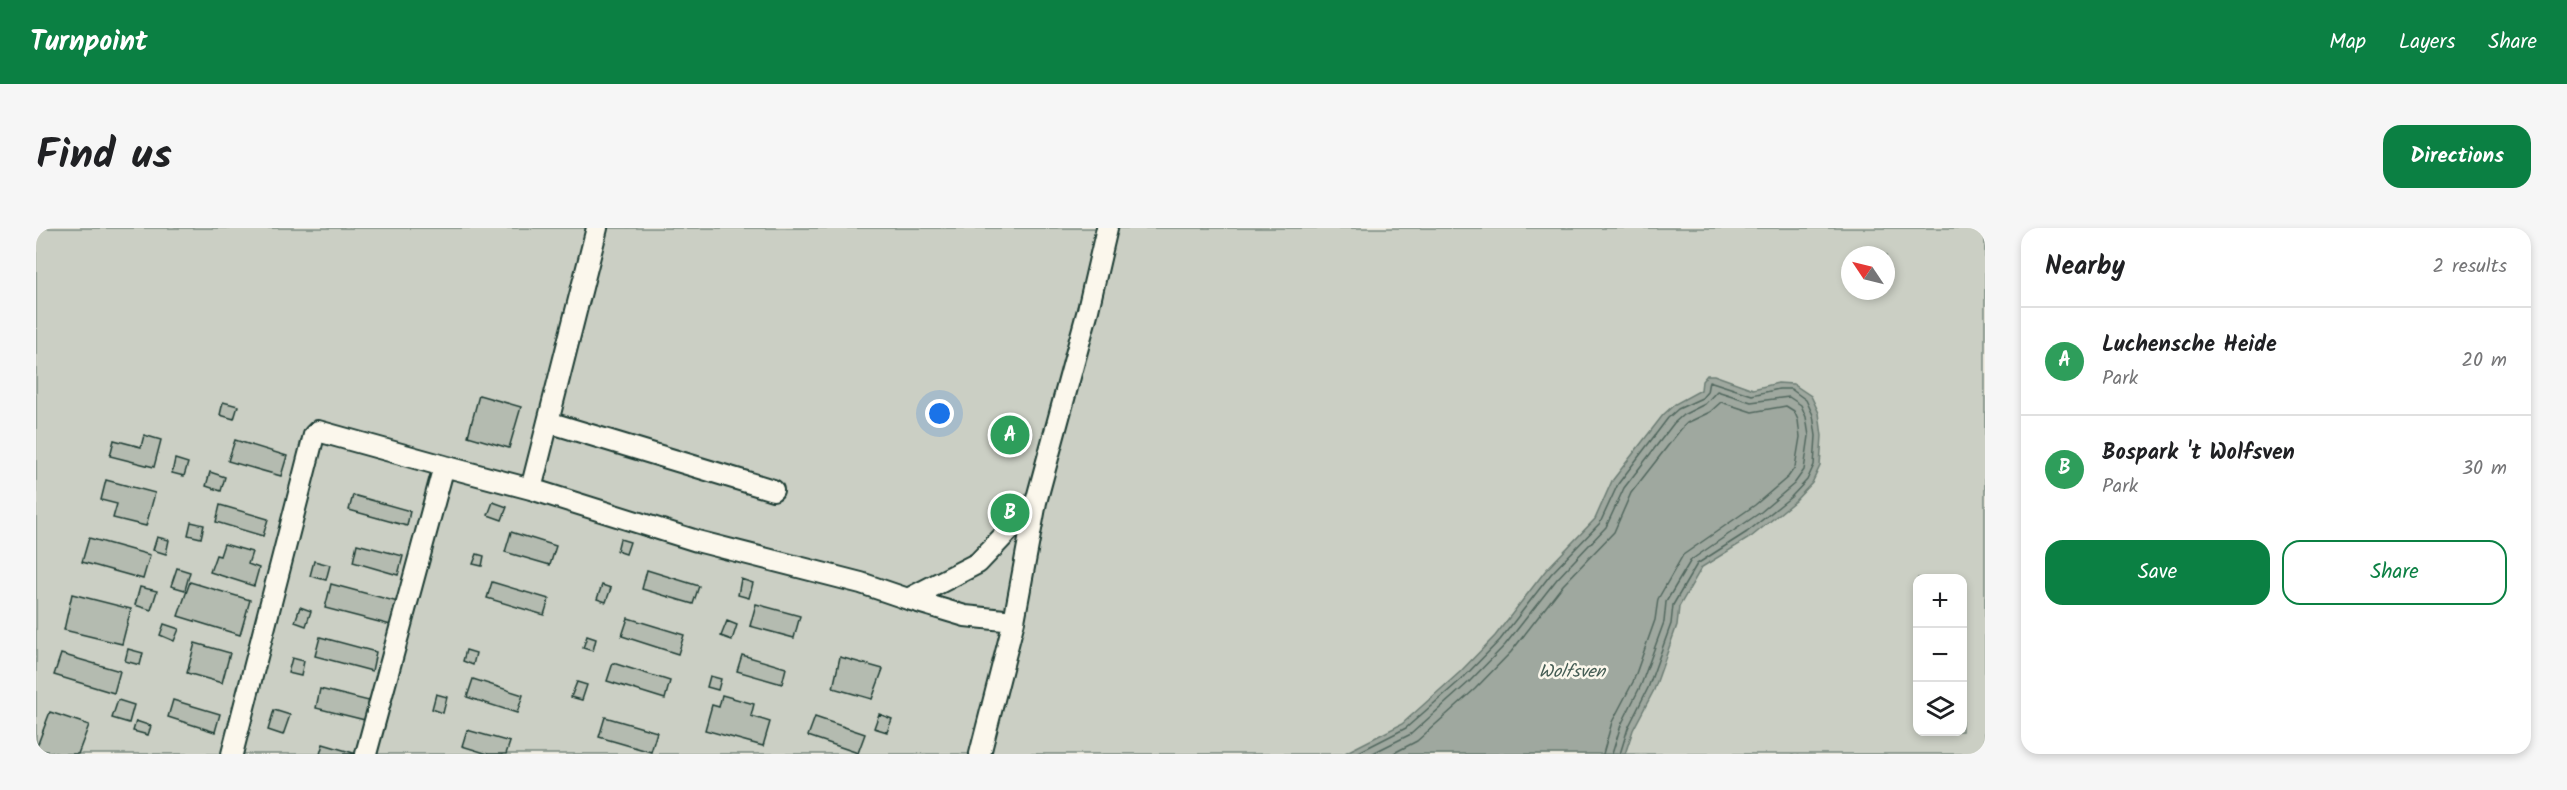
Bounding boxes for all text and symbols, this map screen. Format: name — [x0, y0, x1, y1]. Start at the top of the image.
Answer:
text: Turnpoint — [30, 20, 148, 65]
text: Map — [2329, 26, 2366, 59]
text: Layers — [2399, 26, 2455, 59]
text: Share — [2488, 26, 2537, 59]
text: Find us — [36, 123, 172, 190]
button: Directions — [2383, 125, 2531, 188]
north arrow — [1841, 246, 1895, 300]
text: Nearby — [2045, 246, 2125, 288]
text: 2 results — [2432, 251, 2507, 283]
text: Luchensche Heide — [2102, 328, 2277, 363]
text: A — [2058, 345, 2071, 377]
text: 20 m — [2461, 345, 2507, 377]
text: Park — [2102, 363, 2138, 395]
your location — [925, 399, 954, 428]
pin: A — [990, 412, 1030, 458]
text: Bospark 't Wolfsven — [2102, 436, 2295, 471]
text: B — [2058, 453, 2071, 485]
text: 30 m — [2462, 453, 2507, 485]
text: Park — [2102, 471, 2138, 503]
pin: B — [990, 490, 1030, 536]
button: Save — [2045, 540, 2270, 605]
button: Share — [2282, 540, 2507, 605]
map controls — [1913, 574, 1967, 736]
button: + — [1913, 574, 1967, 628]
button: − — [1913, 628, 1967, 682]
water label: Wolfsven — [1539, 658, 1607, 687]
button: layers — [1913, 682, 1967, 736]

